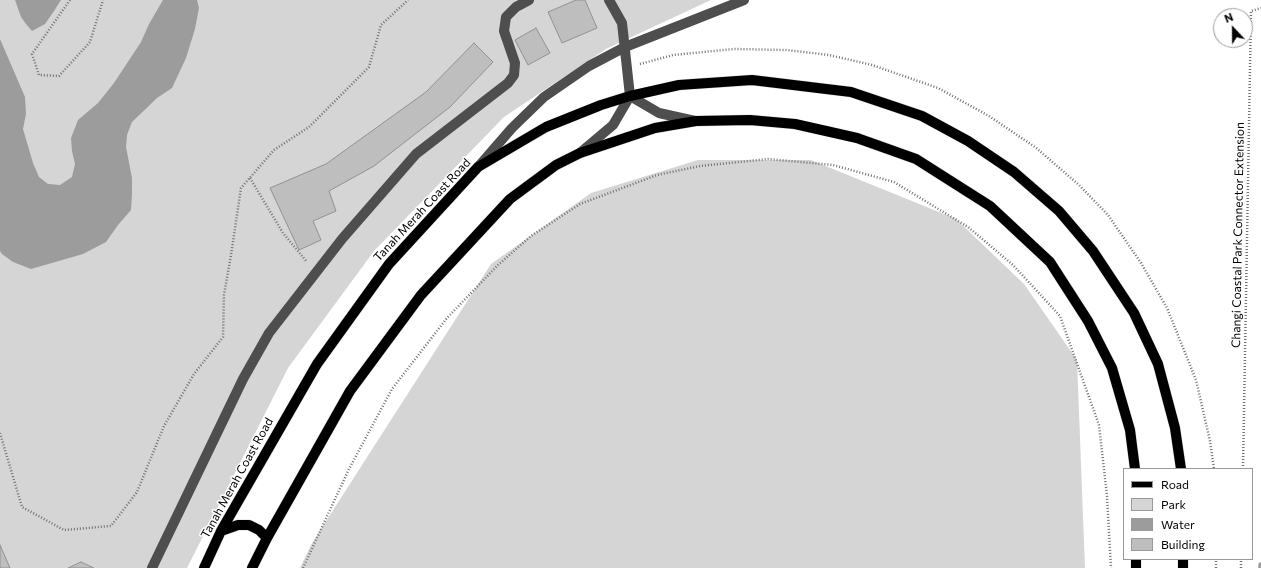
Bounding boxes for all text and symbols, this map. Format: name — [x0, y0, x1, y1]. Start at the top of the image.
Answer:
north arrow — [1213, 8, 1253, 48]
text: N — [1222, 10, 1235, 25]
street label: Changi Coastal Park Connector Extension — [1229, 122, 1247, 348]
street label: Tanah Merah Coast Road — [371, 156, 473, 264]
street label: Tanah Merah Coast Road — [198, 415, 276, 541]
legend — [1123, 468, 1253, 560]
text: Road — [1161, 477, 1189, 491]
text: Park — [1161, 497, 1186, 511]
text: Water — [1161, 517, 1195, 531]
text: Building — [1161, 537, 1205, 551]

